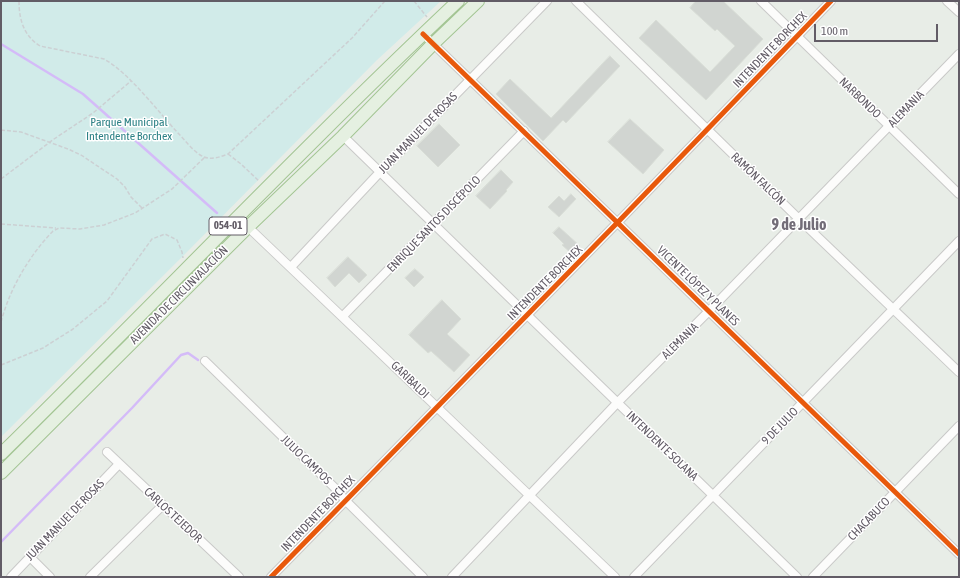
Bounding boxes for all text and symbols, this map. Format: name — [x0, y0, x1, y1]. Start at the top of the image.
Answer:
street label: INTENDENTE BORCHEX — [730, 9, 810, 91]
scale bar — [816, 16, 940, 42]
text: 100 m — [821, 24, 848, 38]
street label: NARBONDO — [836, 75, 884, 121]
street label: ALEMANIA — [885, 88, 927, 130]
street label: JUAN MANUEL DE ROSAS — [376, 89, 460, 177]
park label: Parque Municipal Intendente Borchex — [86, 115, 172, 143]
street label: RAMÓN FALCÓN — [728, 150, 788, 208]
street label: ENRIQUE SANTOS DISCÉPOLO — [384, 173, 484, 275]
district label: 9 de Julio — [771, 215, 827, 235]
road number: 054-01 — [209, 217, 247, 235]
street label: AVENIDA DE CIRCUNVALACIÓN — [127, 243, 231, 347]
street label: INTENDENTE BORCHEX — [505, 243, 585, 323]
street label: VICENTE LÓPEZ Y PLANES — [654, 243, 742, 329]
street label: ALEMANIA — [659, 320, 701, 362]
street label: GARIBALDI — [388, 358, 432, 402]
street label: 9 DE JULIO — [759, 404, 801, 448]
street label: INTENDENTE SOLANA — [623, 408, 701, 484]
street label: JULIO CAMPOS — [278, 432, 334, 488]
street label: INTENDENTE BORCHEX — [278, 473, 358, 555]
street label: JUAN MANUEL DE ROSAS — [23, 476, 107, 564]
street label: CARLOS TEJEDOR — [141, 484, 205, 546]
street label: CHACABUCO — [845, 494, 893, 544]

